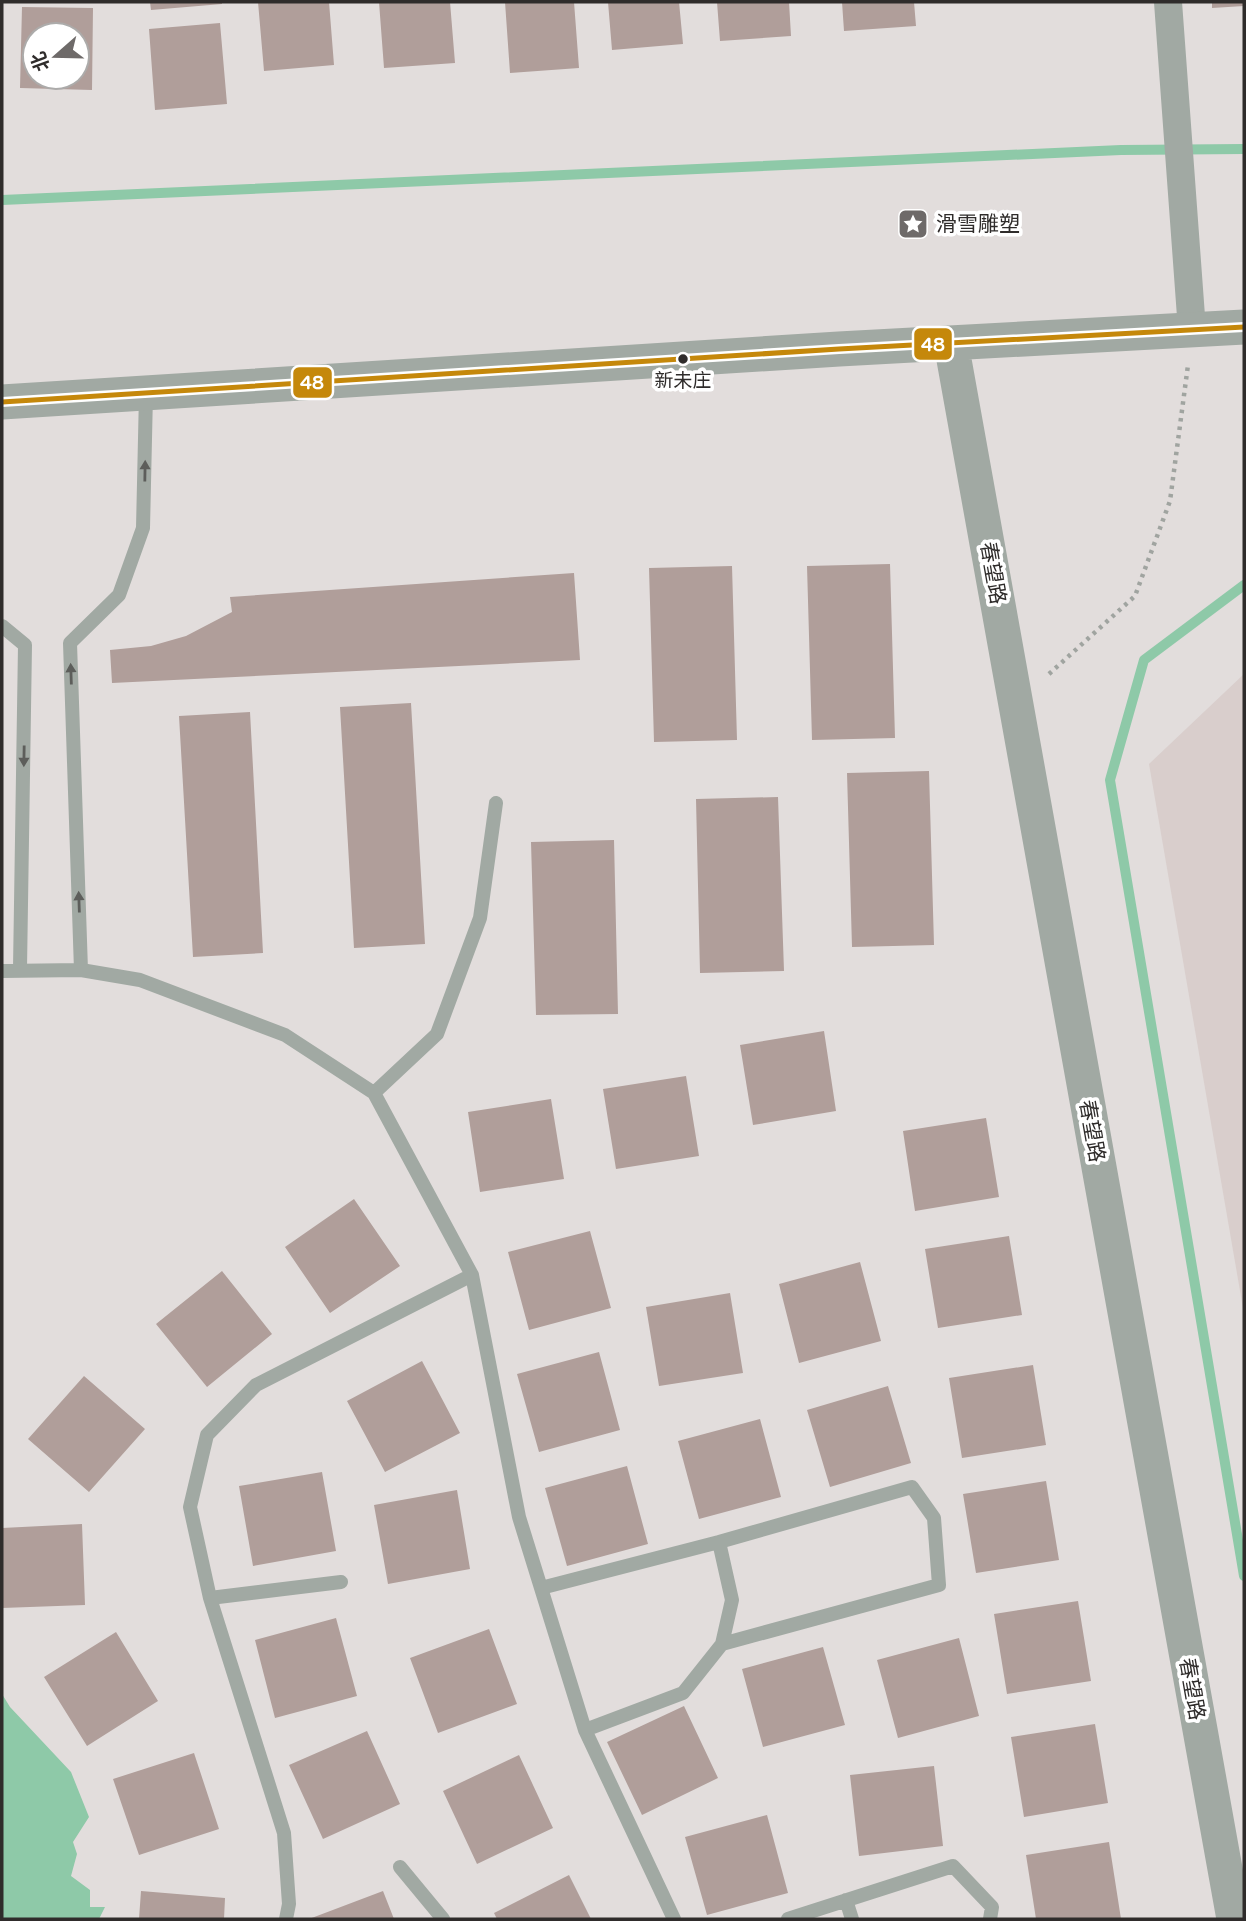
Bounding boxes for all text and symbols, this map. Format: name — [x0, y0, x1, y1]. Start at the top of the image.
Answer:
north arrow — [21, 21, 91, 91]
text: 北 — [27, 49, 55, 74]
place icon: 滑雪雕塑 — [896, 207, 930, 241]
place label: 滑雪雕塑 — [936, 212, 1020, 237]
line badge: 48 — [913, 327, 953, 361]
text: 48 — [921, 334, 945, 356]
marker: 新未庄 — [676, 352, 690, 366]
line badge: 48 — [292, 366, 333, 399]
place label: 新未庄 — [654, 370, 712, 392]
text: 48 — [300, 372, 324, 394]
one-way arrow — [139, 460, 150, 482]
street label: 春望路 — [975, 540, 1010, 606]
one-way arrow — [66, 663, 77, 685]
one-way arrow — [18, 746, 29, 768]
one-way arrow — [73, 890, 84, 912]
street label: 春望路 — [1074, 1098, 1109, 1164]
street label: 春望路 — [1174, 1656, 1209, 1722]

